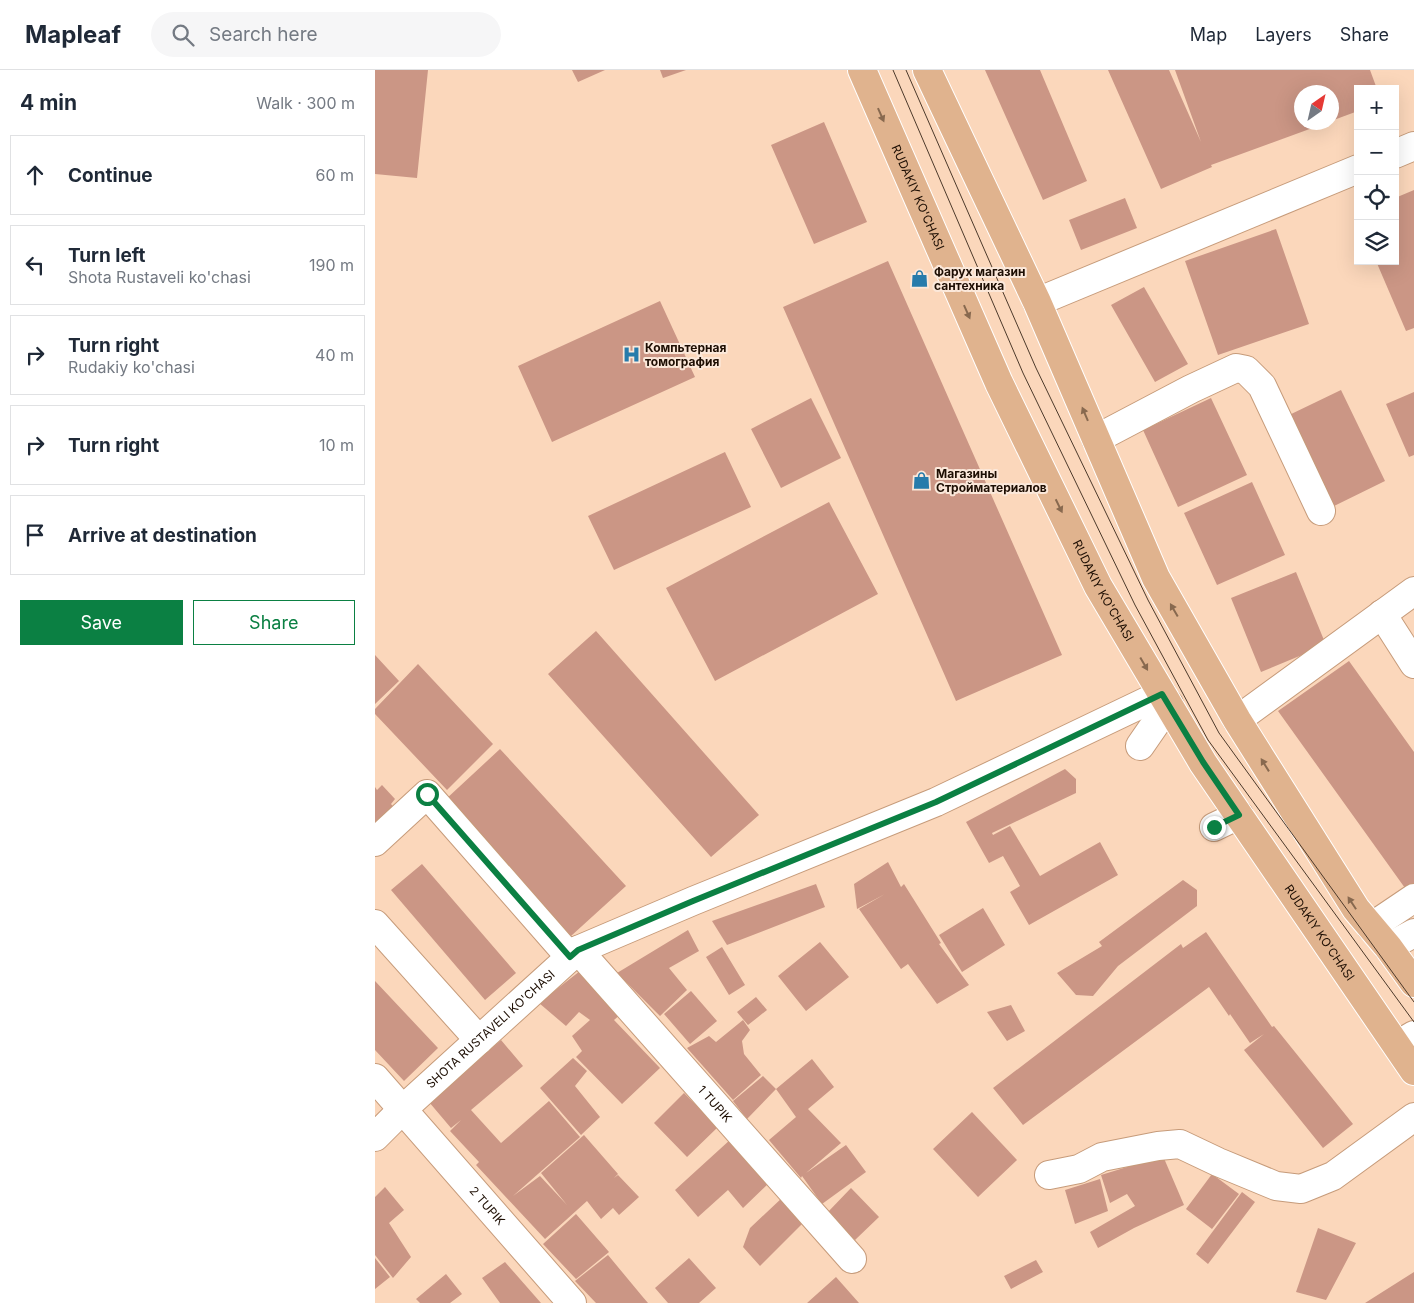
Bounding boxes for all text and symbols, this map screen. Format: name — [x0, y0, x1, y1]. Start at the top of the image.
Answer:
search box — [151, 12, 501, 57]
text: Mapleaf — [25, 20, 121, 49]
icon: search — [169, 21, 197, 49]
text: Search here — [209, 23, 318, 46]
text: Map — [1190, 24, 1227, 45]
text: Layers — [1255, 24, 1312, 45]
text: Share — [1340, 24, 1389, 45]
north arrow — [1294, 85, 1339, 130]
map controls — [1354, 85, 1399, 265]
button: + — [1354, 85, 1399, 130]
text: 4 min — [20, 90, 77, 115]
text: Walk · 300 m — [256, 93, 355, 113]
one-way arrow — [878, 108, 886, 122]
button: − — [1354, 130, 1399, 175]
street label: RUDAKIY KO'CHASI — [889, 142, 948, 252]
icon: ahead — [21, 161, 49, 189]
text: Continue — [68, 164, 153, 187]
text: 60 m — [315, 165, 354, 185]
button: locate — [1354, 175, 1399, 220]
button: layers — [1354, 220, 1399, 265]
text: Turn left — [68, 244, 146, 267]
icon: left — [21, 251, 49, 279]
text: 190 m — [309, 255, 354, 275]
place label: Фарух магазин сантехника — [934, 264, 1025, 293]
text: Shota Rustaveli ko'chasi — [68, 267, 251, 287]
shop icon: Фарух магазин сантехника — [910, 269, 930, 289]
one-way arrow — [964, 305, 972, 319]
text: Turn right — [68, 334, 159, 357]
place label: Компьтерная томография — [645, 340, 726, 369]
icon: right — [21, 341, 49, 369]
text: 40 m — [315, 345, 354, 365]
hospital icon: Компьтерная томография — [621, 345, 641, 365]
text: Rudakiy ko'chasi — [68, 357, 195, 377]
one-way arrow — [1081, 407, 1089, 421]
icon: right — [21, 431, 49, 459]
text: Turn right — [68, 434, 159, 457]
text: 10 m — [319, 435, 354, 455]
place label: Магазины Стройматериалов — [936, 466, 1047, 495]
shop icon: Магазины Стройматериалов — [912, 471, 932, 491]
one-way arrow — [1055, 499, 1063, 513]
icon: arrive — [21, 521, 49, 549]
text: Arrive at destination — [68, 524, 257, 547]
street label: RUDAKIY KO'CHASI — [1070, 537, 1137, 644]
button: Save — [20, 600, 183, 645]
button: Share — [193, 600, 355, 645]
one-way arrow — [1170, 603, 1179, 617]
one-way arrow — [1140, 658, 1149, 671]
one-way arrow — [1261, 759, 1270, 772]
route start — [416, 783, 439, 806]
route end — [1203, 816, 1226, 839]
street label: RUDAKIY KO'CHASI — [1281, 881, 1358, 983]
one-way arrow — [1347, 896, 1357, 909]
street label: SHOTA RUSTAVELI KO'CHASI — [423, 967, 558, 1091]
street label: 1 TUPIK — [695, 1082, 735, 1125]
street label: 2 TUPIK — [466, 1183, 508, 1228]

